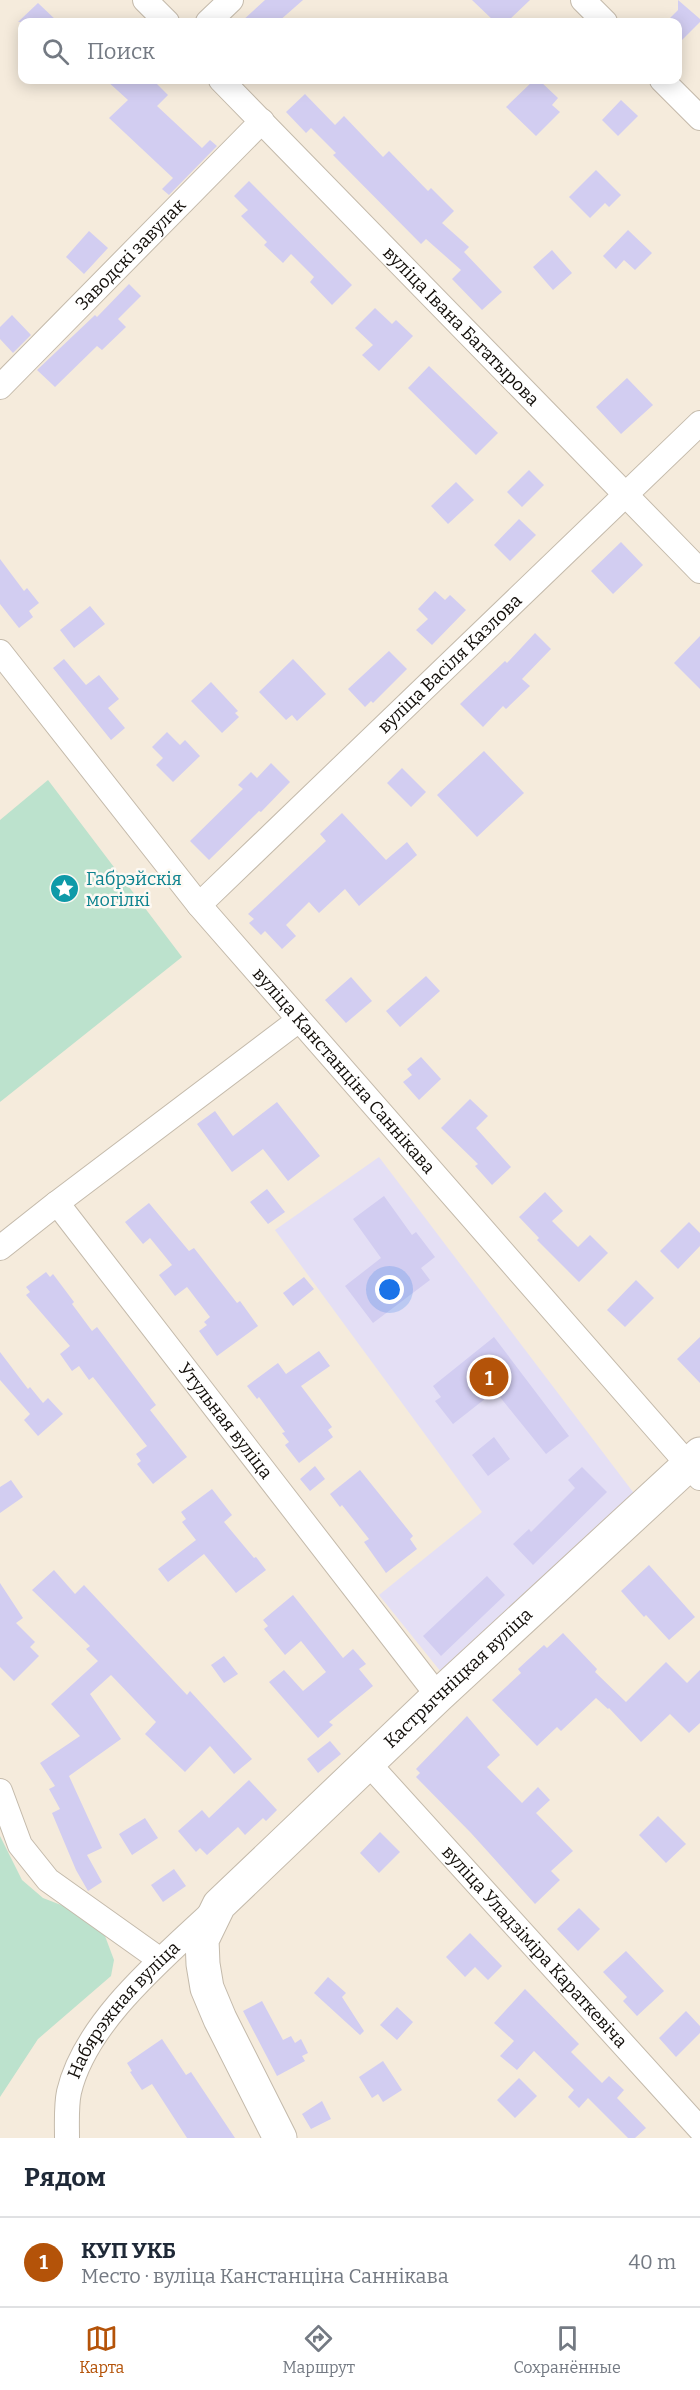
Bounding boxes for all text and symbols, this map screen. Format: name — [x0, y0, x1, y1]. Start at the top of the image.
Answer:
search box — [18, 18, 682, 84]
icon: search — [39, 35, 72, 68]
text: Поиск — [87, 38, 155, 65]
street label: Заводскі завулак — [71, 194, 190, 315]
street label: вуліца Івана Багатырова — [379, 242, 544, 411]
street label: вуліца Васіля Казлова — [373, 589, 526, 738]
place label: Габрэйскія могілкі — [86, 868, 182, 911]
place icon: Габрэйскія могілкі — [49, 873, 81, 905]
street label: вуліца Канстанціна Саннікава — [248, 963, 440, 1178]
your location — [375, 1275, 404, 1304]
pin: 1 — [470, 1354, 508, 1400]
street label: Утульная вуліца — [174, 1358, 277, 1483]
street label: Кастрычніцкая вуліца — [380, 1603, 537, 1753]
street label: вуліца Уладзіміра Караткевіча — [437, 1841, 632, 2052]
street label: Набярэжная вуліца — [63, 1937, 184, 2082]
text: Рядом — [24, 2162, 106, 2193]
text: КУП УКБ — [81, 2237, 176, 2264]
text: 1 — [39, 2250, 48, 2274]
text: 40 m — [628, 2250, 676, 2274]
text: Место · вуліца Канстанціна Саннікава — [81, 2264, 449, 2288]
tab: Карта — [79, 2322, 124, 2377]
tab: Маршрут — [283, 2322, 355, 2377]
tab: Сохранённые — [513, 2322, 621, 2377]

